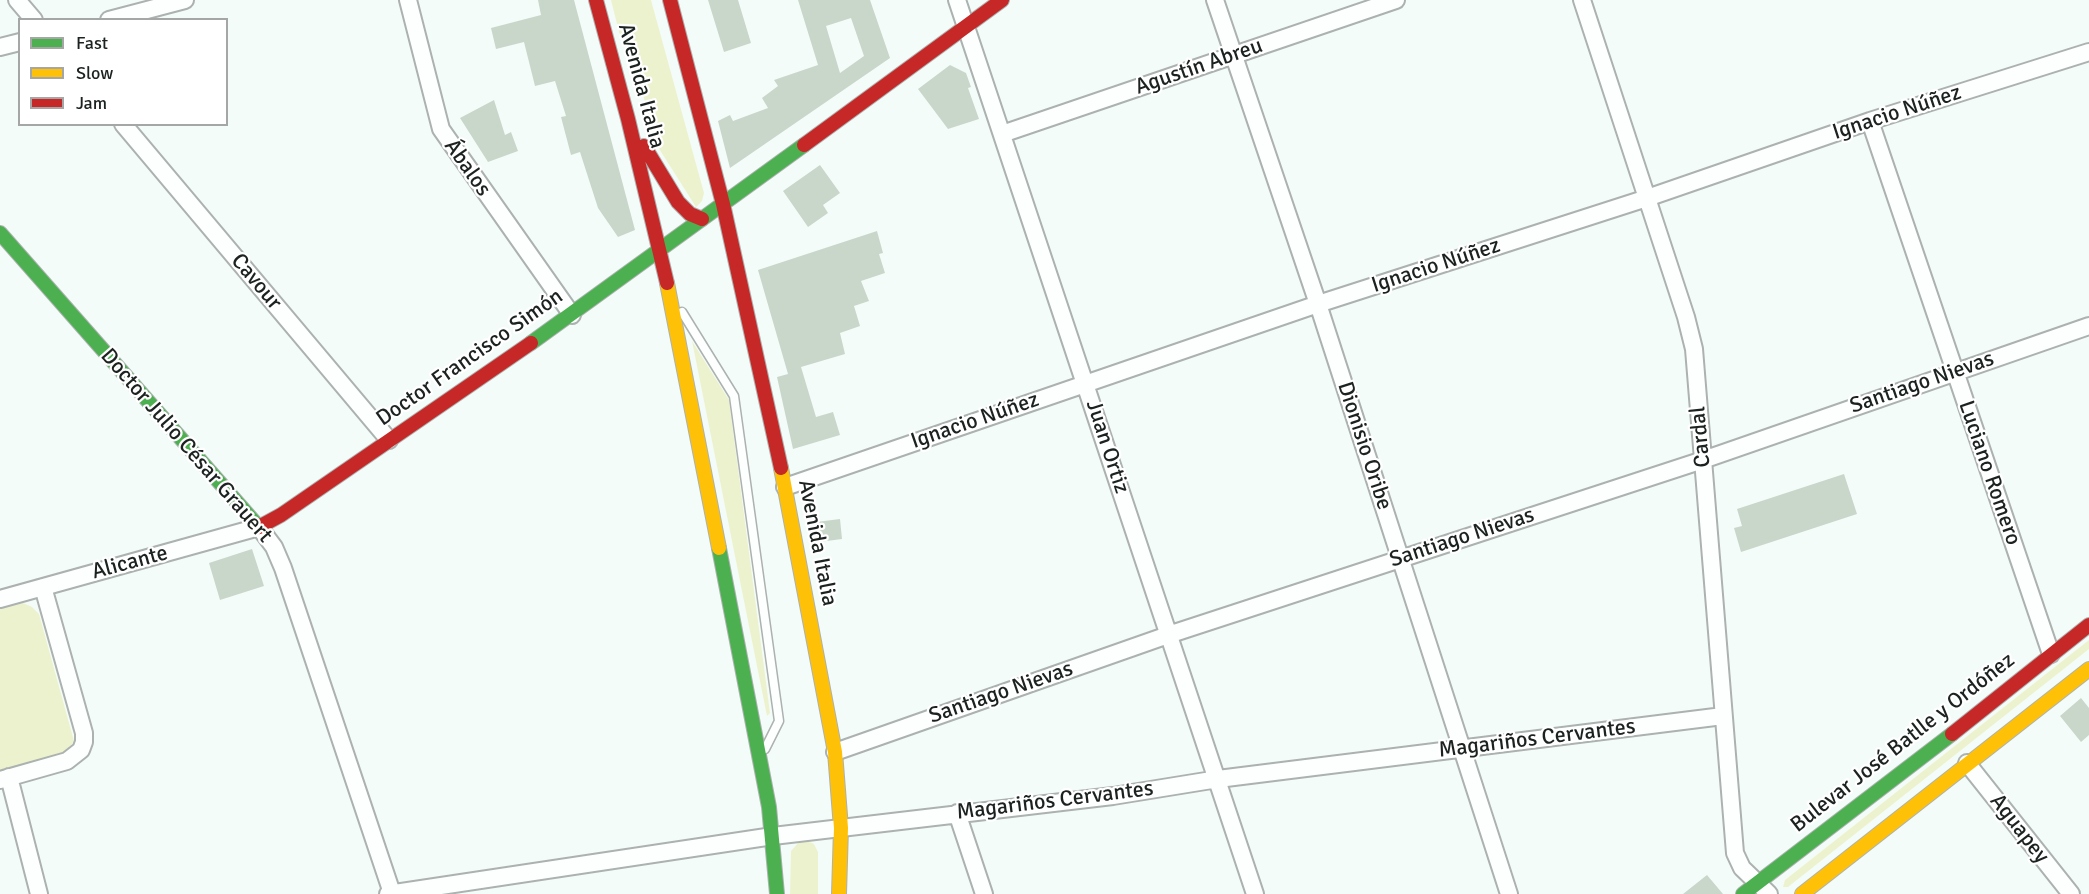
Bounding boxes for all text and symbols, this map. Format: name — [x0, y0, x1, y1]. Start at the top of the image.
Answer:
legend — [18, 18, 228, 126]
street label: Avenida Italia — [612, 21, 670, 151]
text: Fast — [76, 32, 108, 54]
street label: Agustín Abreu — [1132, 33, 1266, 101]
text: Slow — [76, 62, 113, 84]
street label: Ignacio Núñez — [1829, 80, 1965, 146]
text: Jam — [76, 92, 107, 114]
street label: Ábalos — [438, 134, 496, 202]
street label: Ignacio Núñez — [1368, 233, 1504, 299]
street label: Cavour — [225, 249, 287, 315]
street label: Doctor Francisco Simón — [372, 284, 568, 432]
street label: Doctor Julio César Grauert — [94, 343, 278, 549]
street label: Santiago Nievas — [1847, 346, 1997, 420]
street label: Dionisio Oribe — [1331, 379, 1397, 513]
street label: Ignacio Núñez — [907, 387, 1043, 455]
street label: Juan Ortiz — [1080, 397, 1134, 497]
street label: Luciano Romero — [1952, 397, 2026, 549]
street label: Cardal — [1685, 405, 1717, 469]
street label: Avenida Italia — [792, 478, 842, 608]
street label: Santiago Nievas — [1386, 502, 1538, 574]
street label: Alicante — [89, 540, 171, 586]
street label: Bulevar José Batlle y Ordóñez — [1786, 647, 2020, 839]
street label: Santiago Nievas — [926, 656, 1076, 730]
street label: Magariños Cervantes — [1437, 714, 1637, 764]
street label: Magariños Cervantes — [955, 776, 1155, 826]
street label: Aguapey — [1984, 789, 2054, 869]

